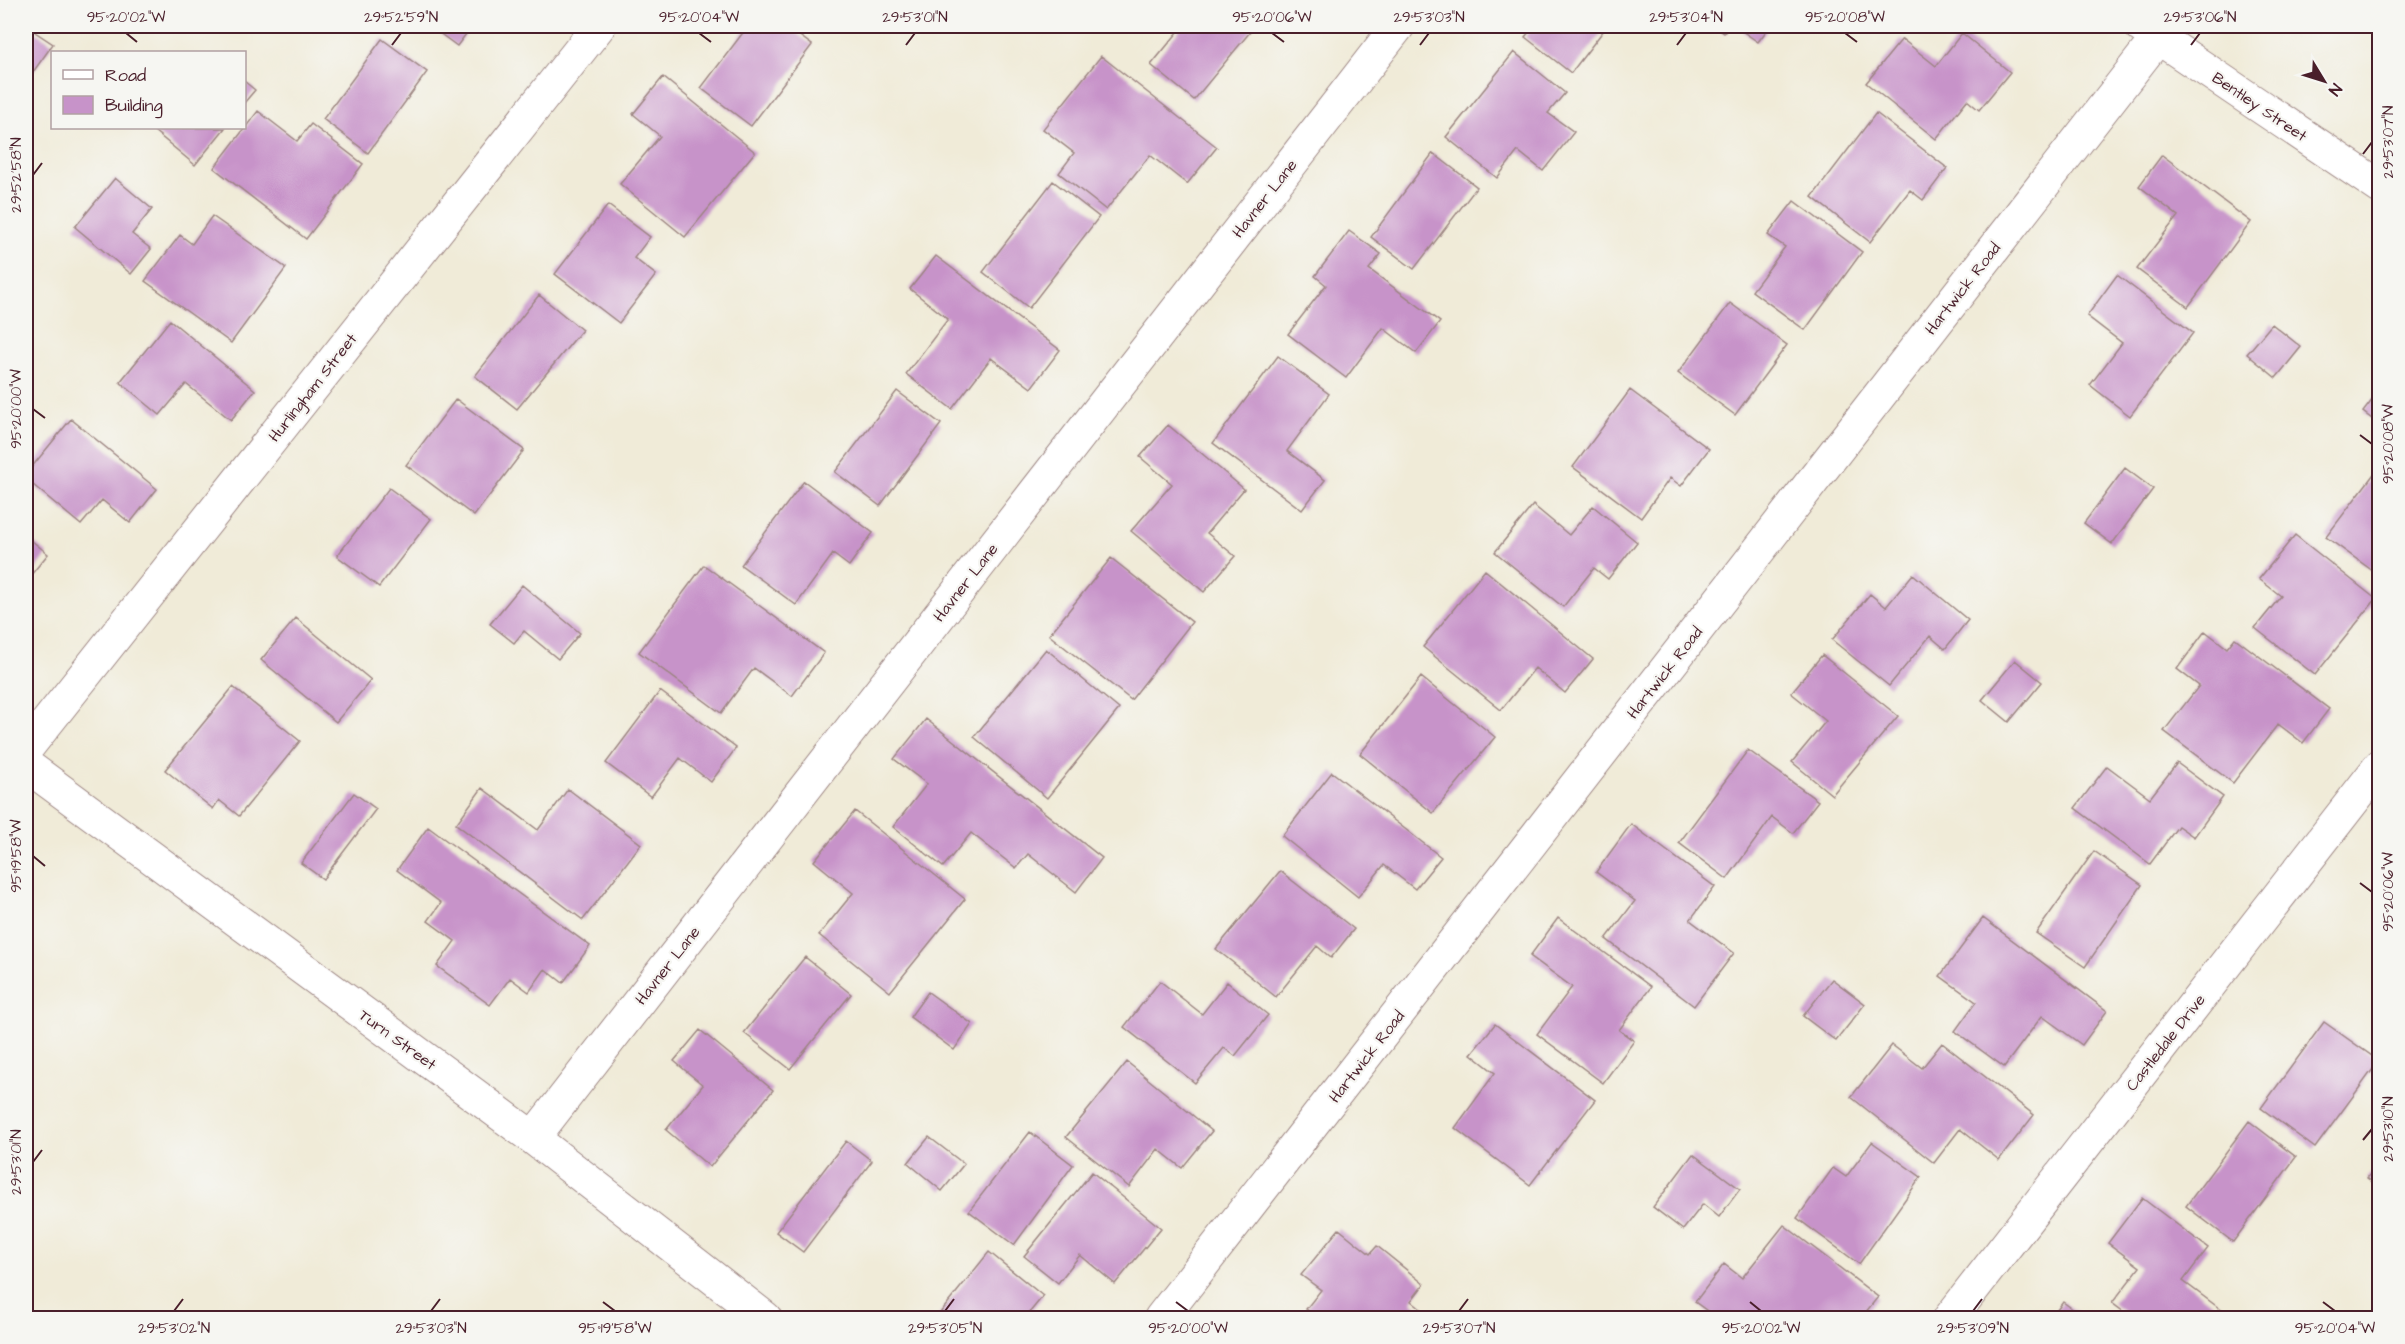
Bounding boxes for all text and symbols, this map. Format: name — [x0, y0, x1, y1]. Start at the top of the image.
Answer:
text: 95°20'02"W — [87, 7, 165, 28]
text: 29°52'59"N — [364, 7, 438, 28]
text: 95°20'04"W — [659, 7, 739, 28]
text: 29°53'01"N — [882, 7, 948, 28]
text: 95°20'06"W — [1232, 7, 1312, 28]
text: 29°53'03"N — [1393, 7, 1465, 28]
text: 29°53'04"N — [1649, 7, 1723, 28]
text: 95°20'08"W — [1805, 7, 1885, 28]
text: 29°53'06"N — [2164, 7, 2236, 28]
legend — [51, 51, 246, 129]
north arrow — [2294, 51, 2354, 111]
text: Road — [105, 63, 146, 88]
street label: Bentley Street — [2207, 67, 2312, 148]
text: N — [2323, 79, 2347, 100]
text: Building — [105, 93, 163, 119]
text: 29°53'07"N — [2378, 106, 2399, 178]
text: 29°52'58"N — [6, 137, 27, 213]
street label: Havner Lane — [1227, 155, 1303, 242]
street label: Hartwick Road — [1920, 238, 2006, 339]
street label: Hurlingham Street — [263, 328, 363, 447]
text: 95°20'00"W — [6, 369, 27, 449]
text: 95°20'08"W — [2378, 404, 2399, 484]
street label: Havner Lane — [928, 539, 1004, 626]
street label: Hartwick Road — [1622, 622, 1708, 723]
text: 95°19'58"W — [6, 819, 27, 893]
text: 95°20'06"W — [2378, 852, 2399, 932]
street label: Havner Lane — [630, 922, 706, 1009]
street label: Castledale Drive — [2121, 989, 2211, 1096]
street label: Turn Street — [354, 1004, 441, 1076]
street label: Hartwick Road — [1324, 1006, 1410, 1107]
text: 29°53'10"N — [2378, 1096, 2399, 1162]
text: 29°53'01"N — [6, 1129, 27, 1195]
text: 29°53'02"N — [138, 1318, 210, 1339]
text: 29°53'03"N — [395, 1318, 467, 1339]
text: 95°19'58"W — [578, 1318, 652, 1339]
text: 29°53'05"N — [908, 1318, 982, 1339]
text: 95°20'00"W — [1148, 1318, 1228, 1339]
text: 29°53'07"N — [1423, 1318, 1495, 1339]
text: 95°20'02"W — [1722, 1318, 1800, 1339]
text: 29°53'09"N — [1937, 1318, 2009, 1339]
text: 95°20'04"W — [2295, 1318, 2375, 1339]

